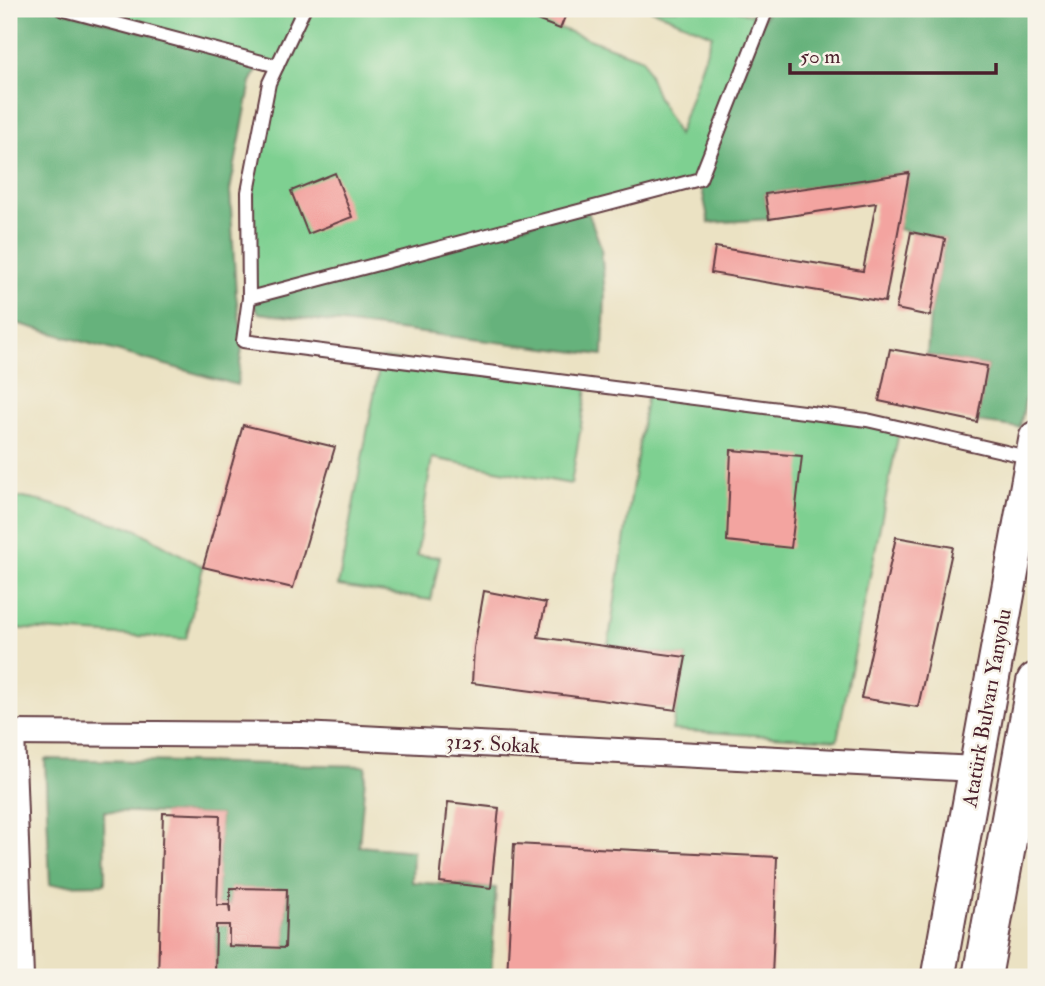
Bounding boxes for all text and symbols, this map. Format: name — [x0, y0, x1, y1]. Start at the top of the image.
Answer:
scale bar — [790, 32, 996, 76]
text: 50 m — [800, 43, 841, 70]
street label: Atatürk Bulvarı Yanyolu — [956, 607, 1018, 810]
street label: 3125. Sokak — [445, 728, 541, 760]

